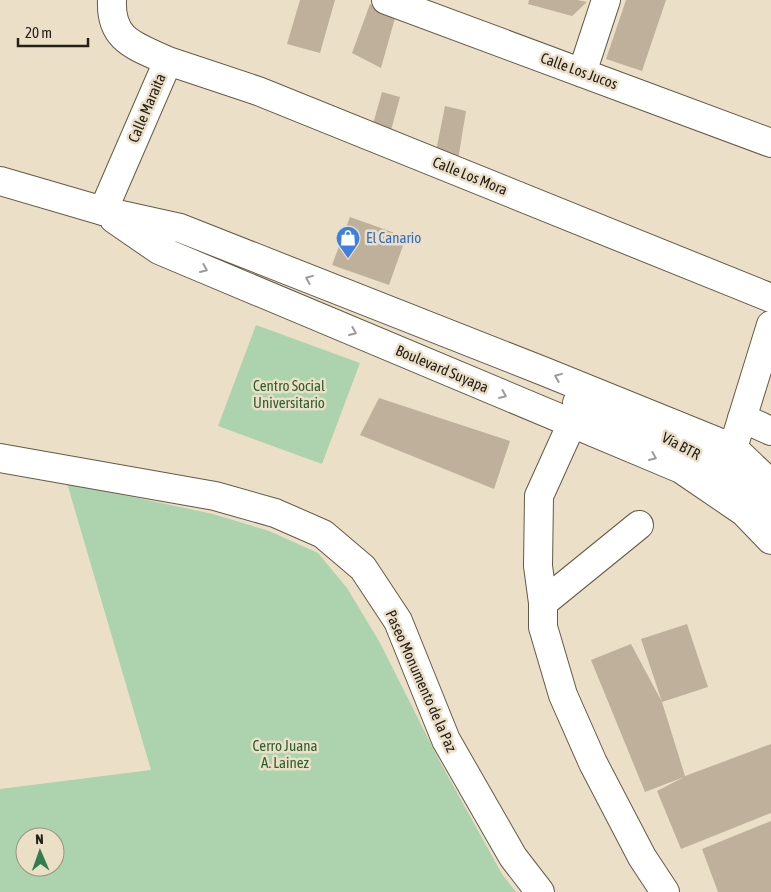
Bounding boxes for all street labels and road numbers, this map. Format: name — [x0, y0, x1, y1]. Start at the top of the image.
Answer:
street label: Calle Los Jucos — [538, 49, 620, 92]
street label: Calle Maraita — [124, 71, 169, 145]
street label: Calle Los Mora — [430, 153, 510, 198]
street label: Boulevard Suyapa — [393, 341, 491, 396]
street label: Vía BTR — [659, 428, 704, 463]
street label: Paseo Monumento de la Paz — [383, 607, 461, 755]

